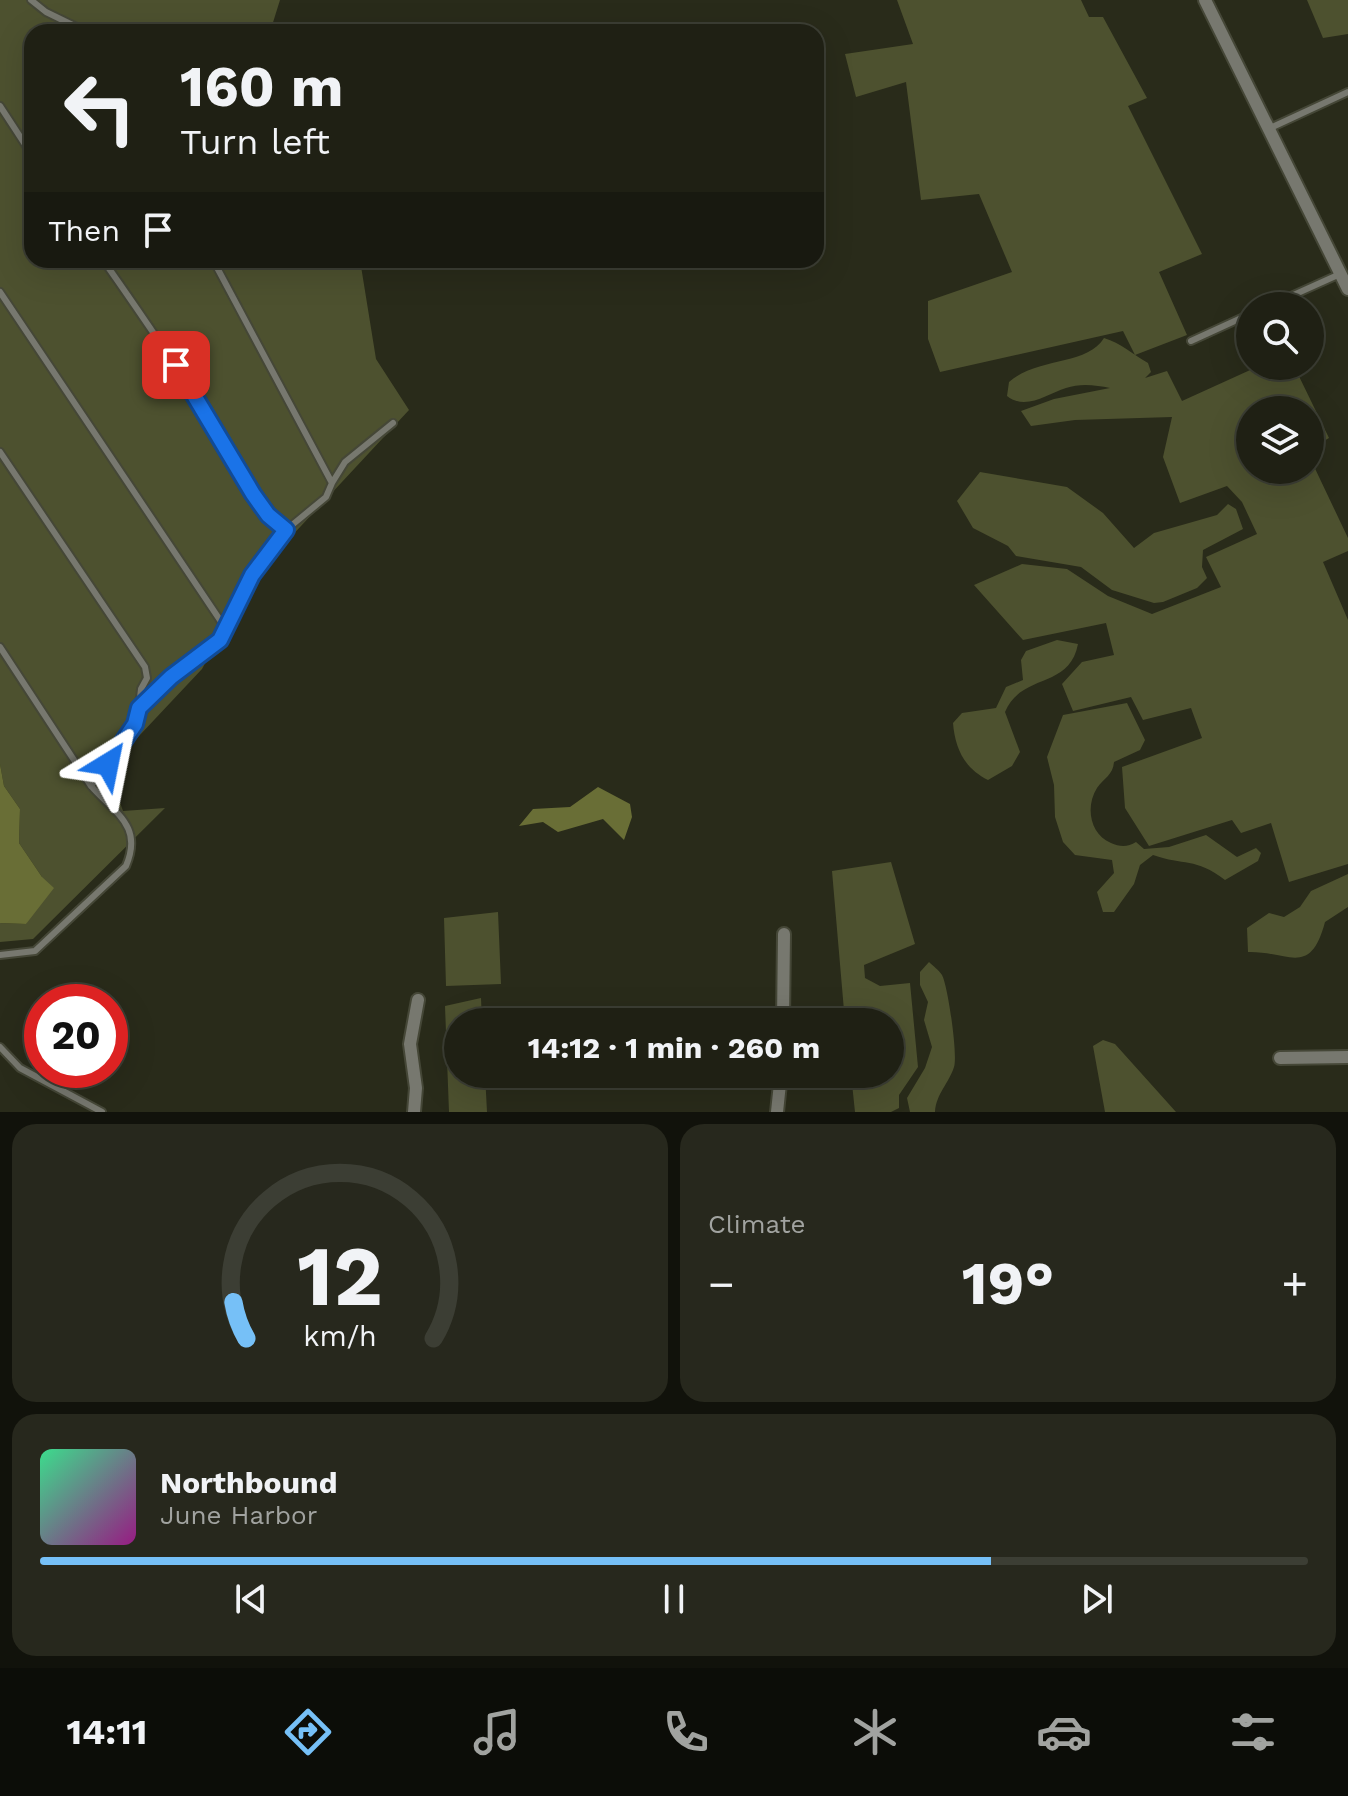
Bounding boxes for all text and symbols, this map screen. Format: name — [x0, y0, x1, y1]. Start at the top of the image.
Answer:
text: 160 m — [180, 54, 343, 120]
icon: left — [48, 56, 152, 160]
text: Turn left — [180, 121, 330, 163]
icon: arrive — [136, 208, 180, 252]
text: Then — [48, 213, 120, 248]
map controls — [1236, 292, 1324, 484]
button: search — [1236, 292, 1324, 380]
pin — [142, 331, 210, 399]
icon: arrive — [154, 343, 198, 387]
button: layers — [1236, 396, 1324, 484]
position arrow — [66, 722, 150, 806]
speed limit sign: 20 — [24, 984, 128, 1088]
text: 14:12 · 1 min · 260 m — [528, 1030, 820, 1065]
text: Climate — [708, 1209, 806, 1239]
text: 12 — [297, 1228, 383, 1325]
text: 19° — [962, 1248, 1054, 1319]
text: − — [708, 1258, 735, 1310]
text: + — [1281, 1258, 1308, 1310]
text: km/h — [303, 1319, 377, 1353]
text: Northbound — [160, 1465, 337, 1500]
text: June Harbor — [160, 1500, 317, 1530]
icon: previous — [229, 1577, 273, 1621]
icon: pause — [652, 1577, 696, 1621]
icon: next — [1075, 1577, 1119, 1621]
icon: directions — [280, 1704, 336, 1760]
icon: music — [469, 1704, 525, 1760]
icon: phone — [658, 1704, 714, 1760]
icon: climate — [847, 1704, 903, 1760]
icon: car — [1036, 1704, 1092, 1760]
icon: filters — [1225, 1704, 1281, 1760]
text: 14:11 — [67, 1711, 147, 1753]

